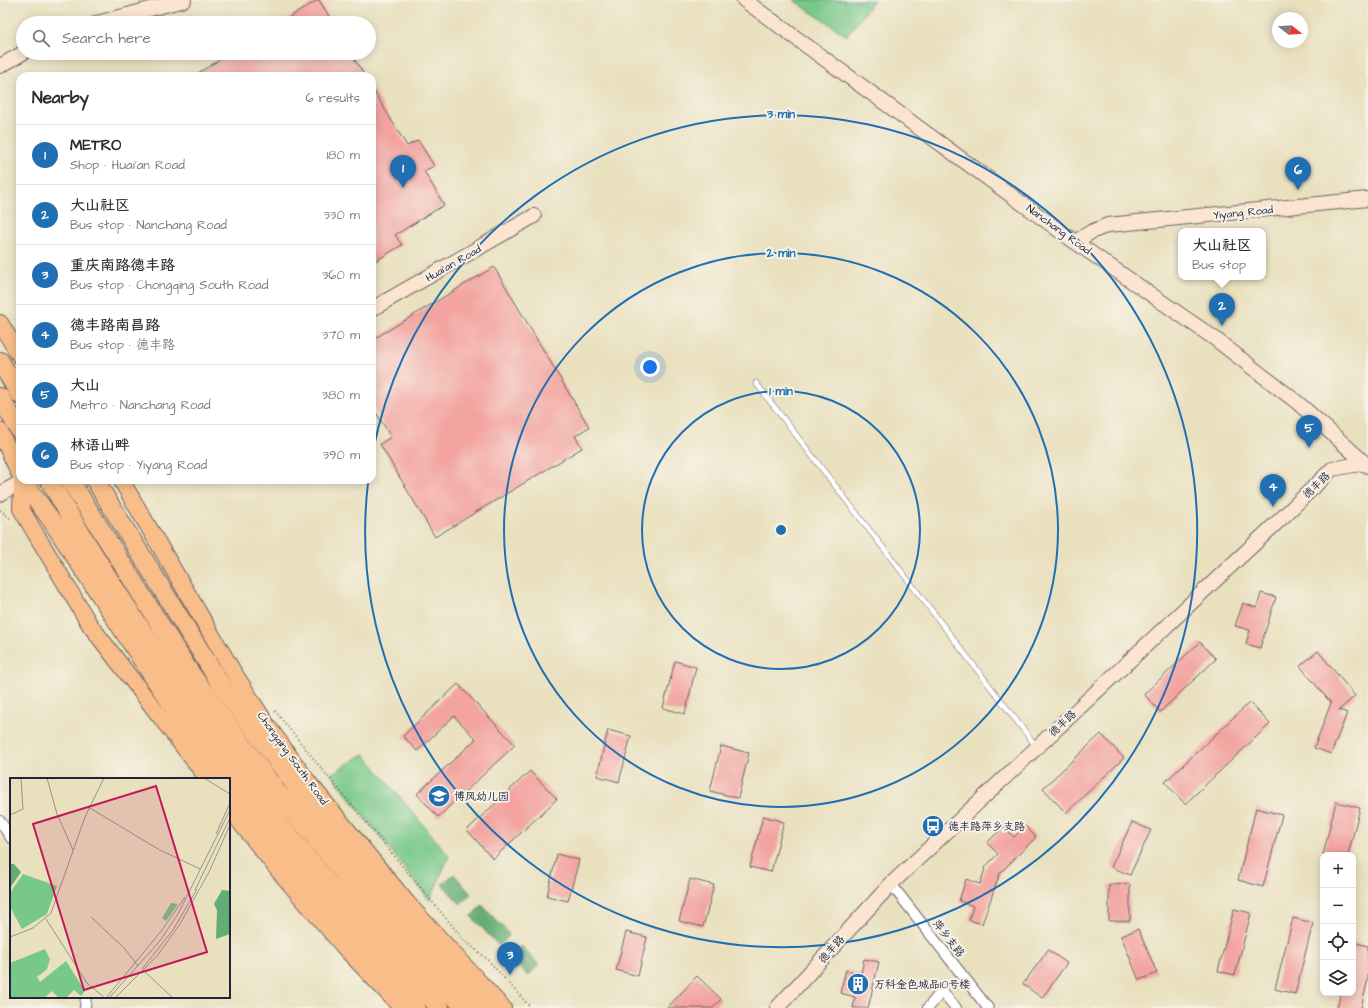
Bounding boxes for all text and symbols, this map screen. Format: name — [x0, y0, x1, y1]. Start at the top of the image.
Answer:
north arrow — [1272, 12, 1308, 48]
search box — [16, 16, 376, 60]
icon: search — [30, 27, 52, 49]
text: Search here — [62, 28, 151, 49]
text: Nearby — [32, 86, 89, 110]
text: 6 results — [305, 89, 360, 107]
text: 3 min — [766, 106, 795, 123]
text: METRO — [70, 135, 121, 156]
text: 1 — [44, 146, 46, 164]
text: 180 m — [326, 146, 360, 164]
pin: 1 — [390, 155, 416, 188]
text: Shop · Huai'an Road — [70, 156, 185, 174]
pin: 6 — [1285, 157, 1311, 190]
text: 大山社区 — [70, 195, 130, 216]
street label: Nanchang Road — [1023, 201, 1094, 259]
street label: Yiyang Road — [1212, 202, 1274, 224]
text: 2 — [41, 206, 49, 224]
text: 330 m — [323, 206, 360, 224]
text: Bus stop · Nanchang Road — [70, 216, 227, 234]
popup — [1178, 228, 1266, 280]
text: 大山社区 — [1192, 235, 1252, 256]
street label: Huai'an Road — [423, 241, 484, 285]
text: 2 min — [766, 245, 795, 262]
text: 重庆南路德丰路 — [70, 255, 175, 276]
text: Bus stop — [1192, 256, 1246, 274]
text: 3 — [42, 266, 48, 284]
text: 360 m — [322, 266, 360, 284]
text: Bus stop · Chongqing South Road — [70, 276, 268, 294]
pin: 2 — [1209, 293, 1235, 326]
text: 德丰路南昌路 — [70, 315, 160, 336]
text: 4 — [41, 326, 49, 344]
text: 370 m — [322, 326, 360, 344]
text: Bus stop · 德丰路 — [70, 336, 175, 354]
your location — [640, 357, 660, 377]
text: 大山 — [70, 375, 100, 396]
text: 1 min — [769, 383, 793, 400]
text: 5 — [40, 386, 50, 404]
text: 380 m — [321, 386, 360, 404]
text: Metro · Nanchang Road — [70, 396, 211, 414]
pin: 5 — [1296, 415, 1322, 448]
text: 林语山畔 — [70, 435, 130, 456]
text: 6 — [41, 446, 49, 464]
text: 390 m — [322, 446, 360, 464]
text: Bus stop · Yiyang Road — [70, 456, 207, 474]
street label: 德丰路 — [1299, 469, 1333, 502]
pin: 4 — [1260, 474, 1286, 507]
centre of rings — [774, 523, 788, 537]
street label: 德丰路 — [1045, 707, 1080, 740]
street label: Chongqing South Road — [253, 709, 332, 809]
inset map — [10, 778, 230, 998]
school or university icon: 博风幼儿园 — [426, 783, 452, 809]
place label: 博风幼儿园 — [454, 789, 509, 804]
bus stop icon: 德丰路萍乡支路 — [920, 813, 946, 839]
place label: 德丰路萍乡支路 — [948, 819, 1025, 834]
map controls — [1320, 852, 1356, 996]
button: + — [1320, 852, 1356, 888]
button: − — [1320, 888, 1356, 924]
street label: 萍乡支路 — [929, 916, 968, 960]
button: locate — [1320, 924, 1356, 960]
street label: 德丰路 — [815, 932, 848, 967]
pin: 3 — [497, 942, 523, 975]
button: layers — [1320, 960, 1356, 996]
building icon: 万科金色城品10号楼 — [845, 971, 871, 997]
place label: 万科金色城品10号楼 — [874, 977, 970, 992]

